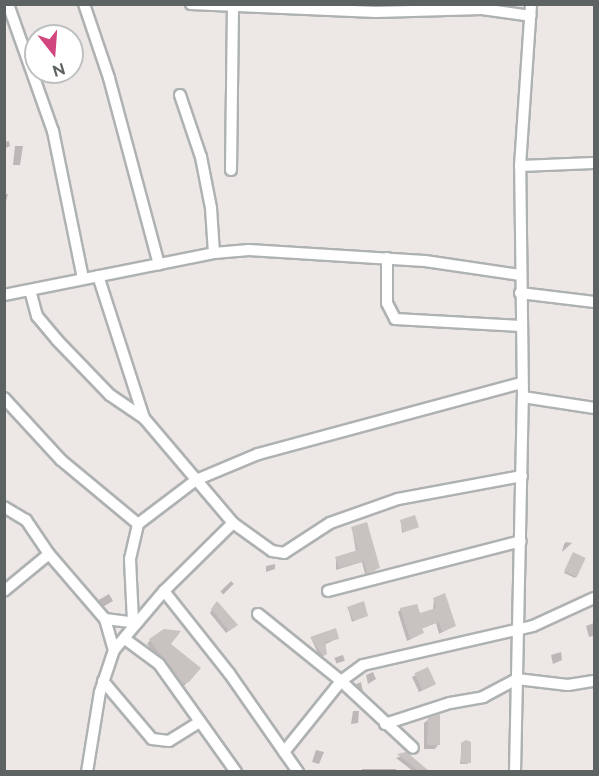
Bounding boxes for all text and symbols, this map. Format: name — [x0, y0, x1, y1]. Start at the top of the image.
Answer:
north arrow — [24, 24, 84, 84]
text: N — [50, 59, 67, 81]

